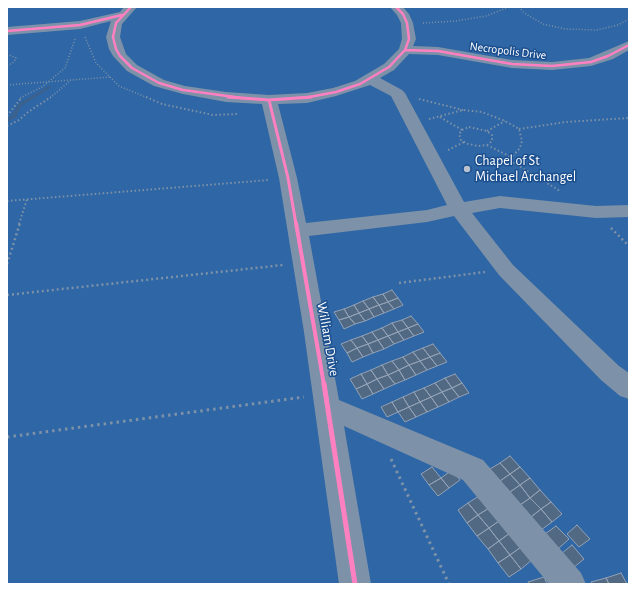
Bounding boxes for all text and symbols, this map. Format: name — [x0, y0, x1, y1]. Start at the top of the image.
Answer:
street label: Necropolis Drive — [469, 39, 547, 63]
place label: Chapel of St Michael Archangel — [475, 153, 576, 186]
marker: Chapel of St Michael Archangel — [462, 164, 472, 174]
street label: William Drive — [313, 301, 343, 377]

